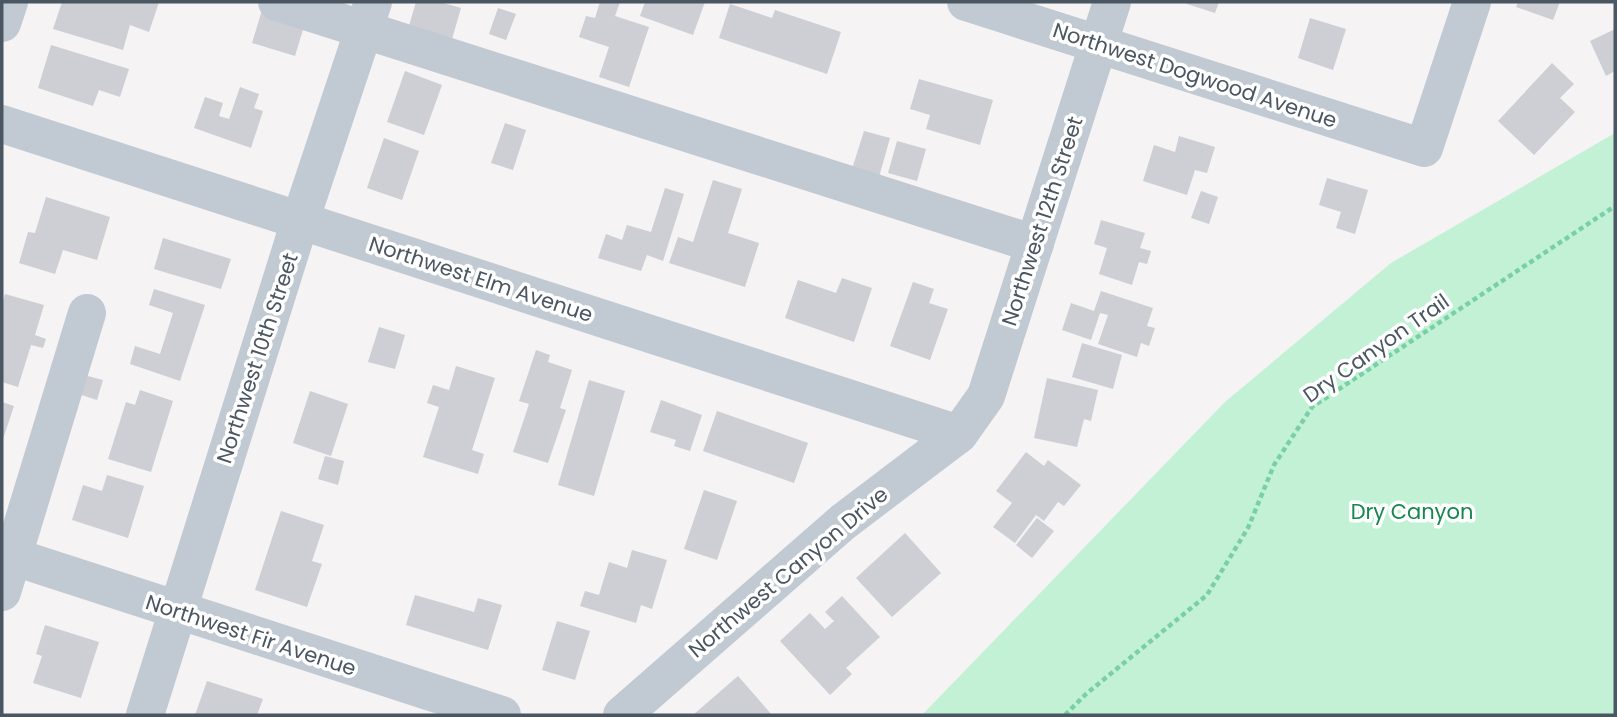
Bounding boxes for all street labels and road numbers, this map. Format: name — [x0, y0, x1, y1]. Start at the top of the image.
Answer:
street label: Northwest Dogwood Avenue — [1049, 15, 1341, 135]
street label: Northwest 12th Street — [994, 113, 1090, 329]
street label: Northwest Elm Avenue — [365, 229, 597, 329]
street label: Northwest 10th Street — [209, 249, 305, 467]
street label: Dry Canyon Trail — [1297, 287, 1455, 409]
street label: Northwest Canyon Drive — [682, 480, 894, 664]
street label: Northwest Fir Avenue — [142, 587, 360, 683]

